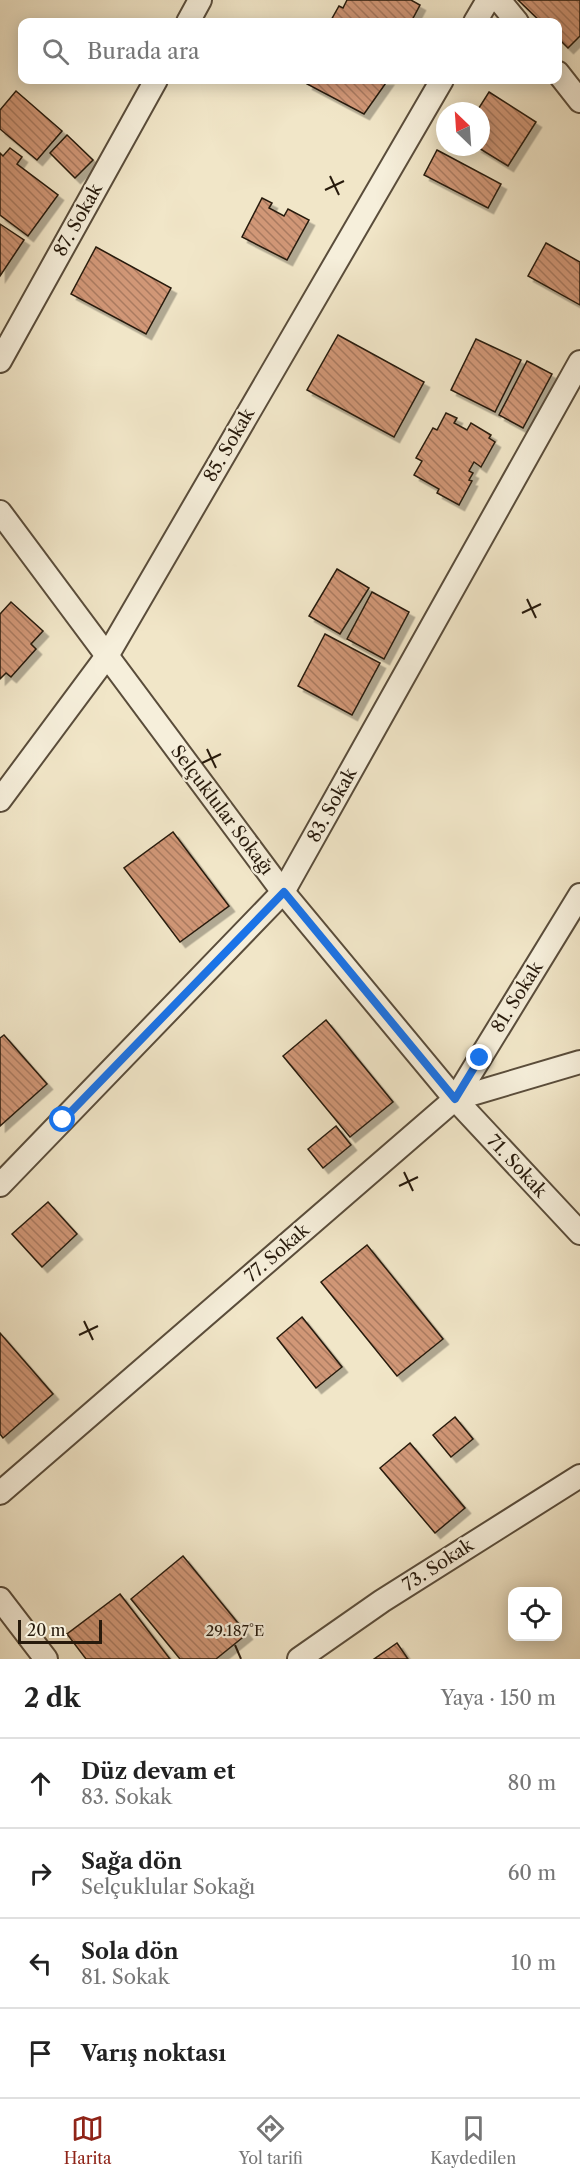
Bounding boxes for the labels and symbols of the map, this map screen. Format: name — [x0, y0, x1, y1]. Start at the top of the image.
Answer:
north arrow — [436, 102, 490, 156]
street label: 87. Sokak — [49, 178, 108, 260]
street label: 85. Sokak — [199, 403, 260, 486]
street label: Selçuklular Sokağı — [166, 741, 278, 880]
street label: 83. Sokak — [303, 762, 362, 846]
street label: 81. Sokak — [487, 956, 548, 1037]
route end — [466, 1044, 492, 1070]
route start — [49, 1106, 75, 1132]
street label: 71. Sokak — [482, 1130, 553, 1203]
street label: 77. Sokak — [240, 1218, 315, 1287]
street label: 73. Sokak — [398, 1533, 479, 1596]
scale bar — [18, 1617, 102, 1644]
text: 29.187°E — [206, 1621, 264, 1640]

